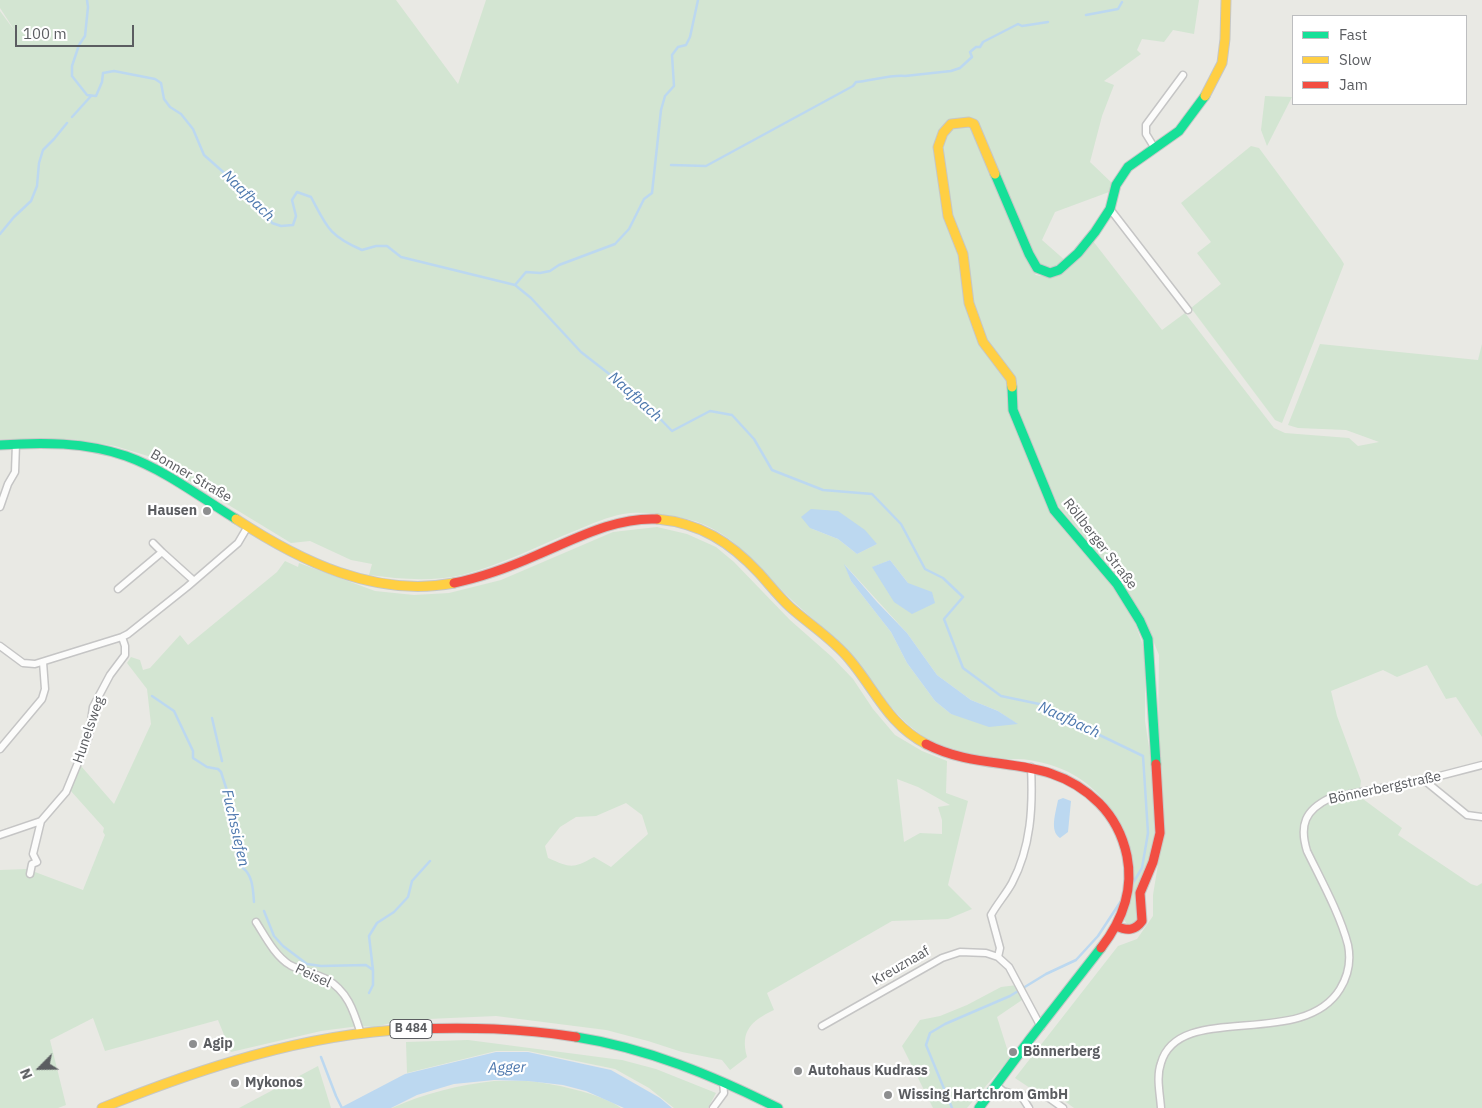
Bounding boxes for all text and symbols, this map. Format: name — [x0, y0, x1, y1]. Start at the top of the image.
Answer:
scale bar — [18, 15, 136, 47]
legend — [1292, 15, 1467, 105]
text: 100 m — [23, 24, 67, 43]
text: Fast — [1339, 25, 1367, 44]
text: Slow — [1339, 50, 1372, 69]
text: Jam — [1339, 75, 1368, 94]
water label: Naafbach — [218, 167, 278, 225]
water label: Naafbach — [605, 368, 665, 426]
street label: Bonner Straße — [147, 446, 235, 506]
street label: Röllberger Straße — [1059, 495, 1141, 593]
place label: Hausen — [147, 503, 197, 519]
marker: Hausen — [201, 505, 213, 517]
street label: Hunelsweg — [70, 694, 108, 766]
water label: Naafbach — [1036, 698, 1102, 742]
street label: Bönnerbergstraße — [1327, 768, 1443, 808]
water label: Fuchssiefen — [217, 788, 253, 868]
street label: Kreuznaaf — [869, 943, 933, 989]
street label: Peisel — [292, 960, 334, 992]
road number: B 484 — [390, 1020, 432, 1038]
place label: Agip — [203, 1036, 233, 1052]
marker: Agip — [187, 1038, 199, 1050]
north arrow — [15, 1043, 65, 1093]
place label: Bönnerberg — [1023, 1044, 1100, 1060]
marker: Bönnerberg — [1007, 1046, 1019, 1058]
water label: Agger — [488, 1059, 526, 1077]
place label: Autohaus Kudrass — [808, 1063, 928, 1079]
marker: Autohaus Kudrass — [792, 1065, 804, 1077]
text: N — [16, 1066, 36, 1082]
place label: Mykonos — [245, 1075, 303, 1091]
marker: Mykonos — [229, 1077, 241, 1089]
place label: Wissing Hartchrom GmbH — [898, 1087, 1068, 1103]
marker: Wissing Hartchrom GmbH — [882, 1089, 894, 1101]

